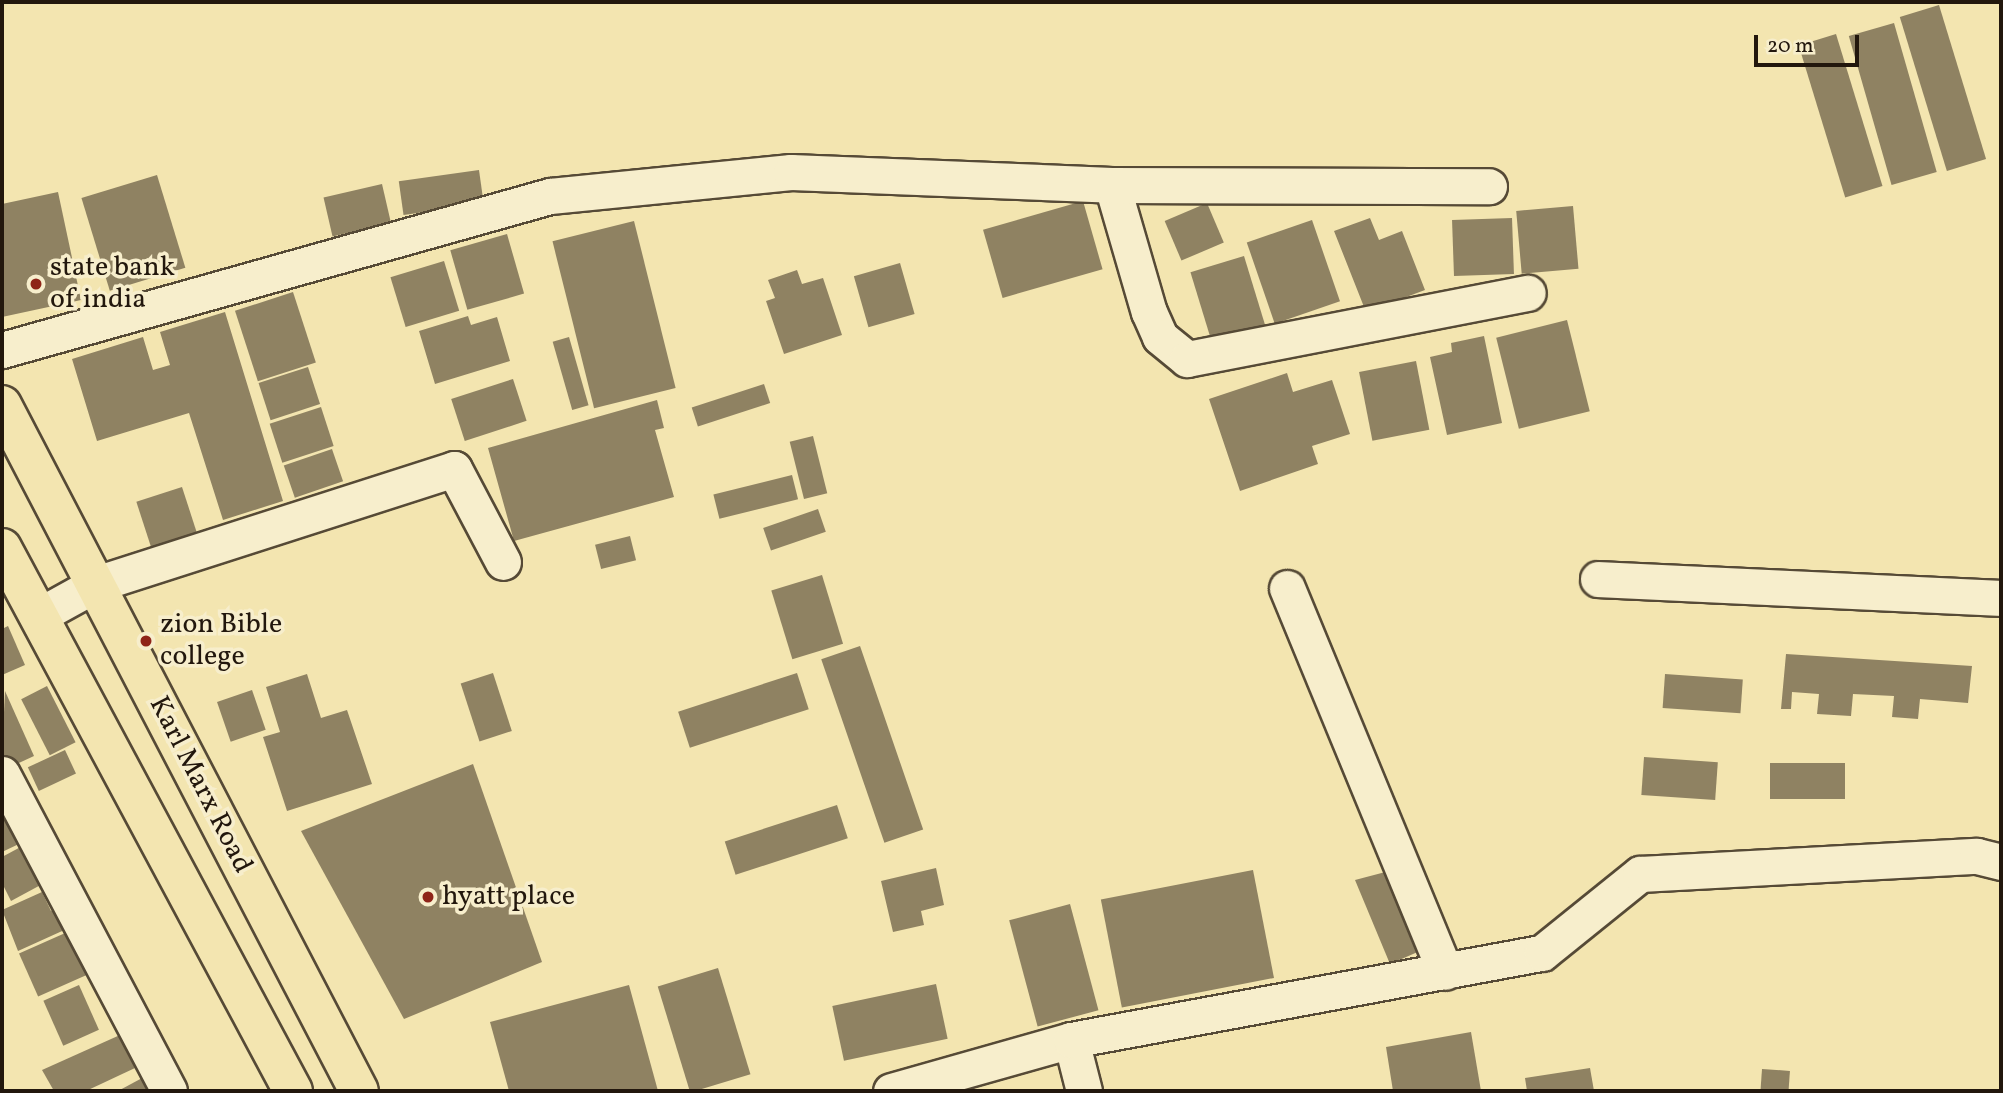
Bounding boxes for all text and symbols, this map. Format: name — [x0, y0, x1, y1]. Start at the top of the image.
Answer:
scale bar — [1758, 21, 1863, 65]
text: 20 m — [1767, 32, 1813, 61]
place label: state bank of india — [50, 251, 175, 317]
marker: state bank of india — [28, 276, 44, 292]
place label: zion Bible college — [160, 608, 282, 674]
marker: zion Bible college — [138, 633, 154, 649]
street label: Karl Marx Road — [141, 691, 259, 879]
place label: hyatt place — [442, 880, 575, 914]
marker: hyatt place — [420, 889, 436, 905]

